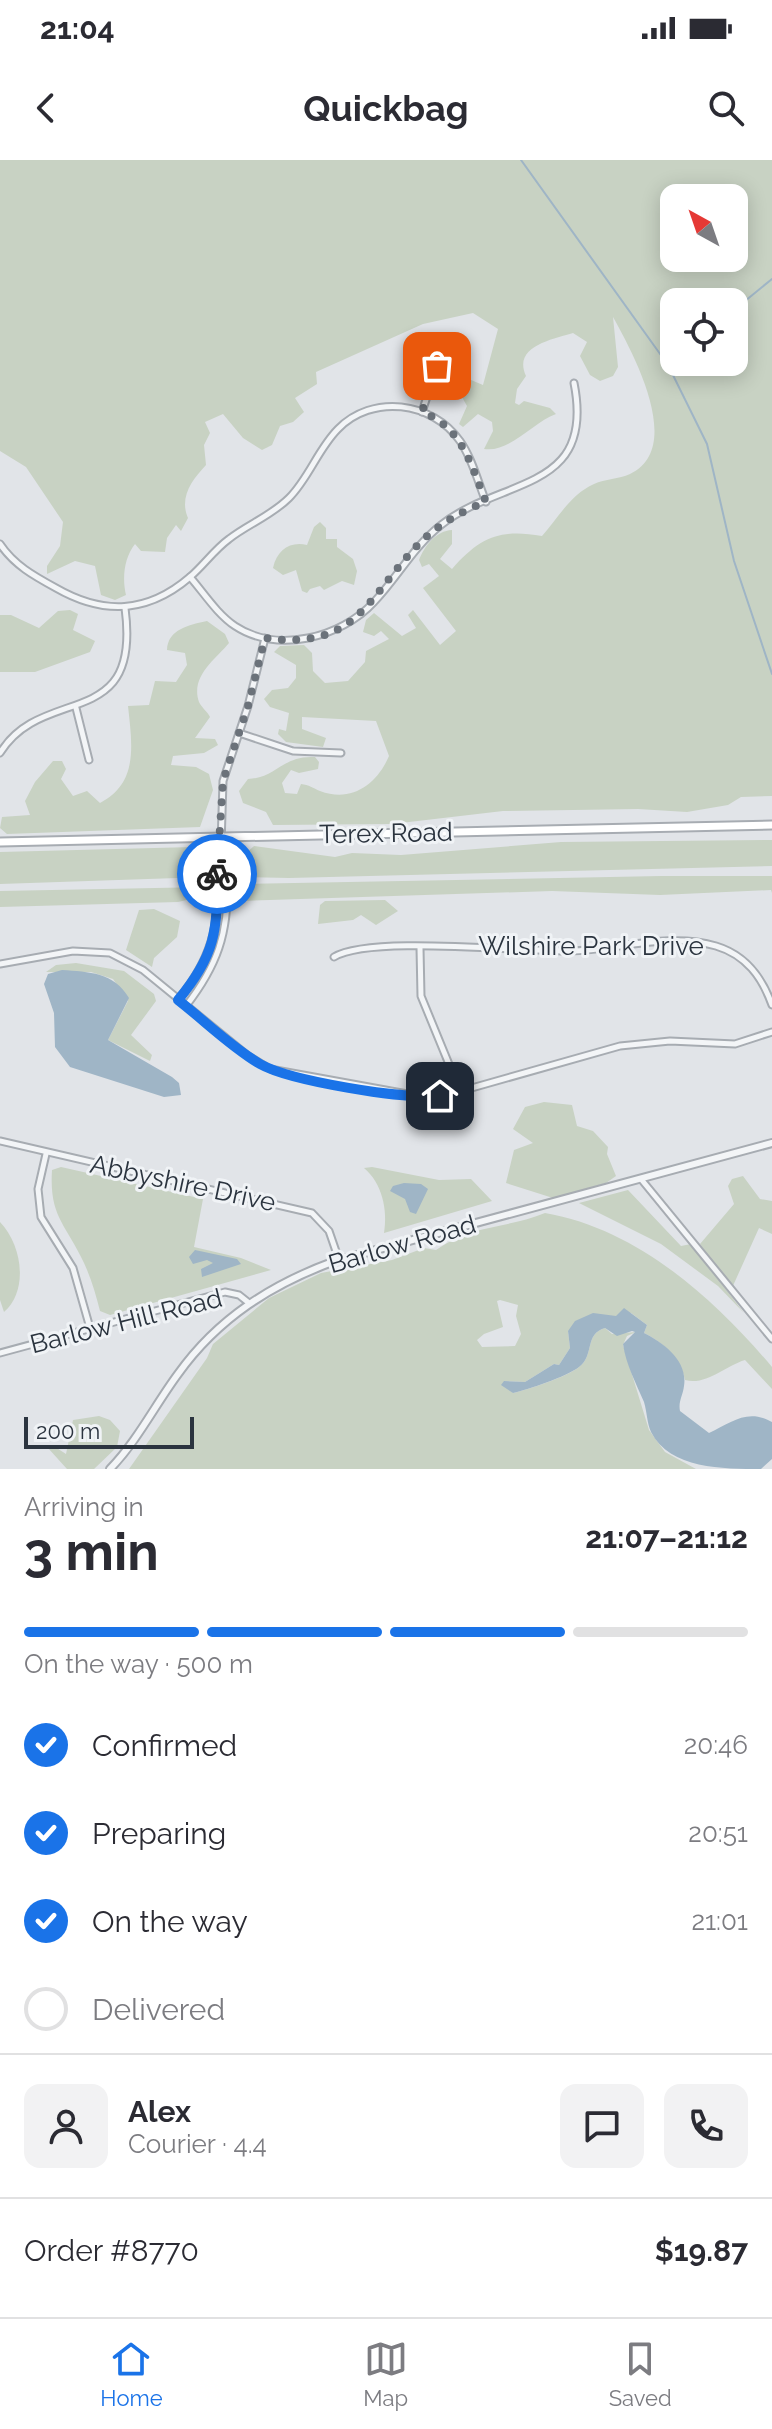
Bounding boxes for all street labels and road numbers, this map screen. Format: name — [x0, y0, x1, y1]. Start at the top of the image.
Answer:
street label: Terex Road — [319, 817, 453, 849]
street label: Wilshire Park Drive — [478, 931, 704, 961]
street label: Abbyshire Drive — [87, 1149, 279, 1217]
street label: Barlow Road — [325, 1209, 479, 1279]
street label: Barlow Hill Road — [27, 1283, 225, 1359]

